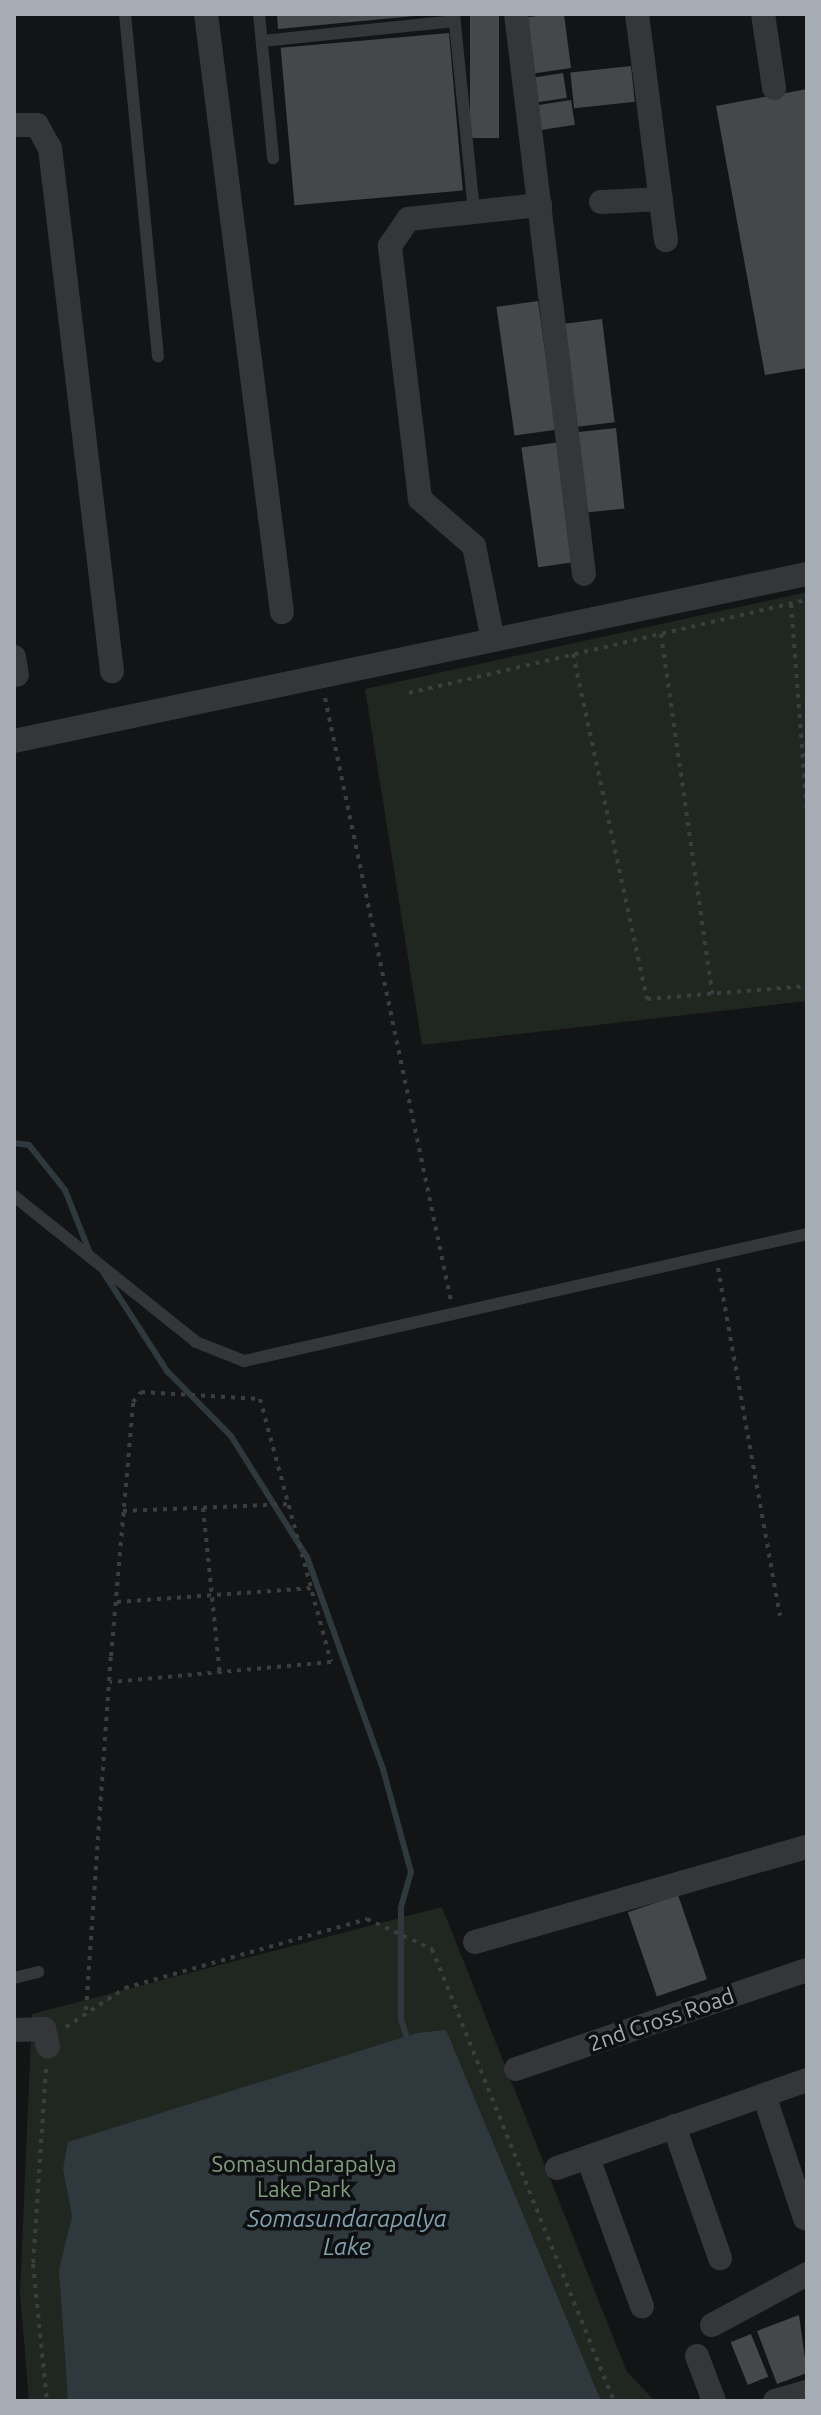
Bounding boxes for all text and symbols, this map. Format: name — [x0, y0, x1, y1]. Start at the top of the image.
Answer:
street label: 2nd Cross Road — [585, 1982, 737, 2056]
park label: Somasundarapalya Lake Park — [212, 2150, 396, 2202]
water label: Somasundarapalya Lake — [247, 2205, 447, 2261]

